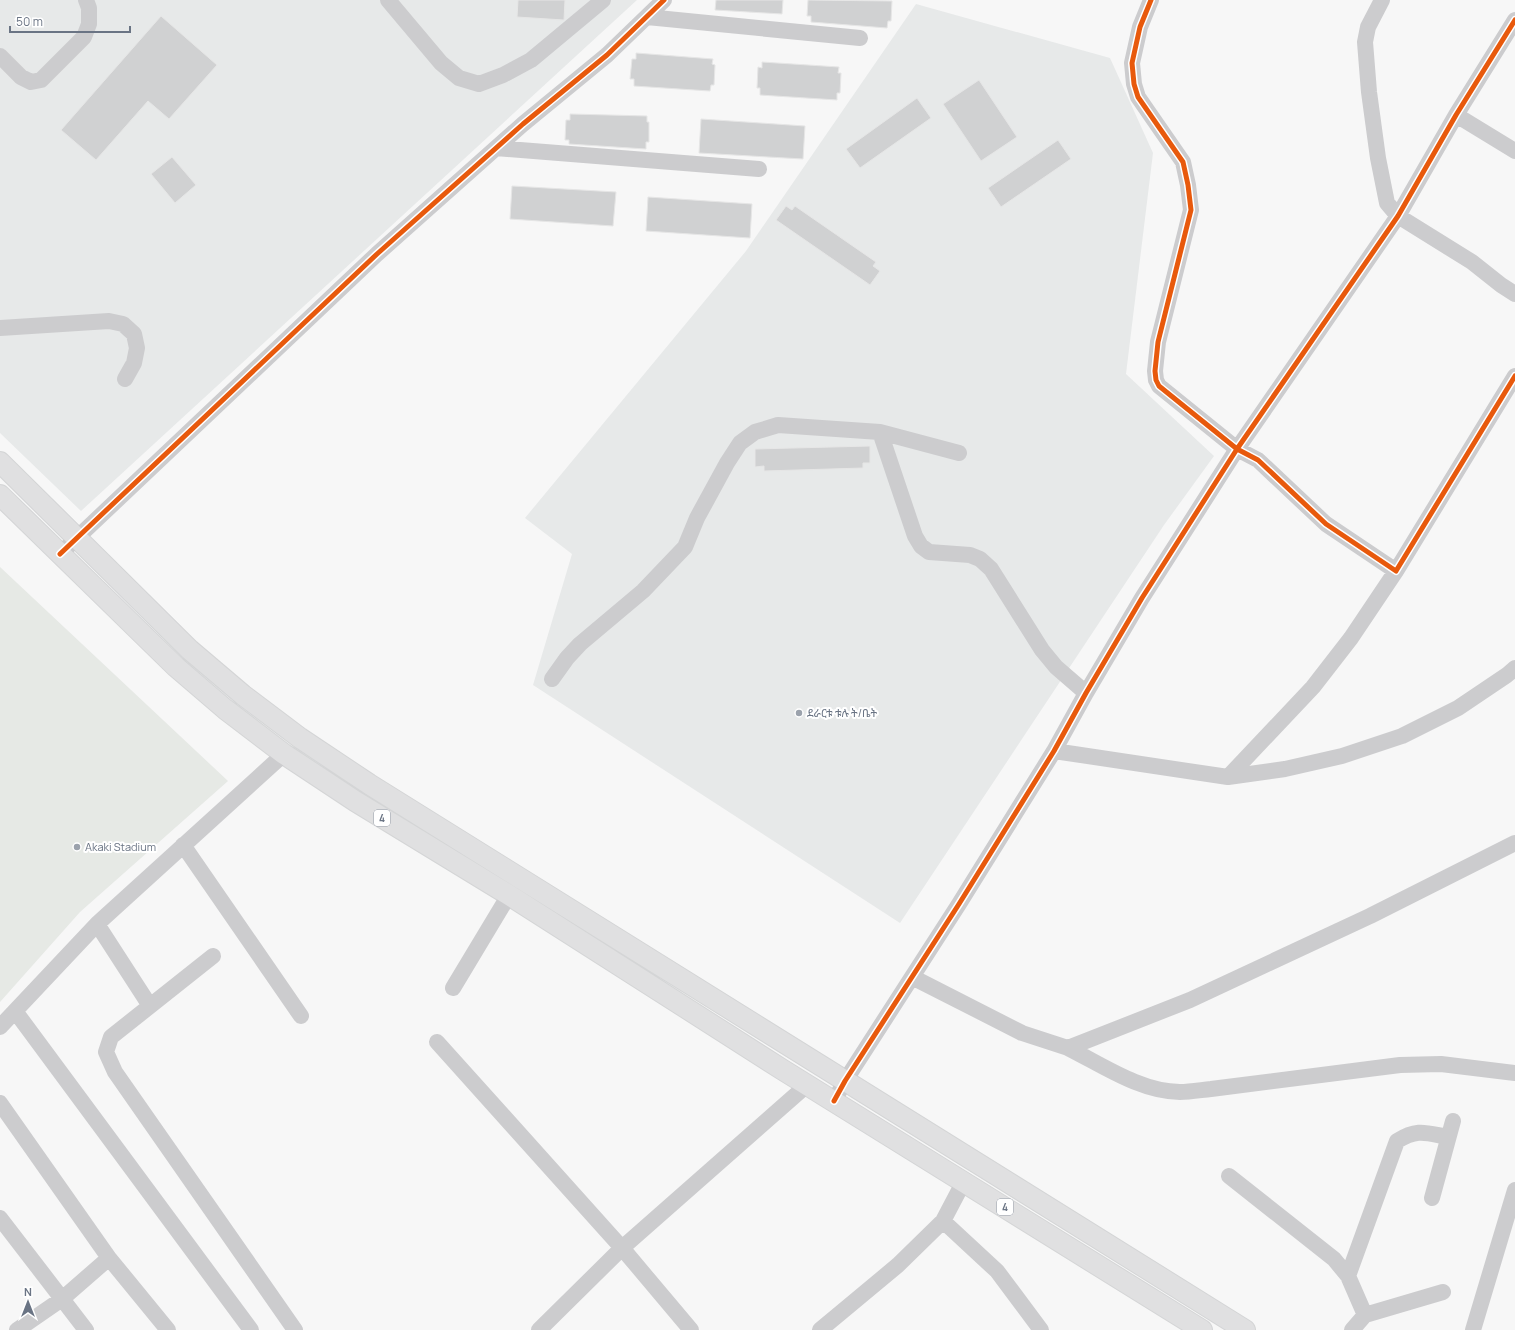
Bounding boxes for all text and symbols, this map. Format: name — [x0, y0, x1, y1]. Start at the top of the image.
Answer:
scale bar — [10, 8, 130, 34]
text: 50 m — [16, 13, 43, 30]
place label: ደራርቱ ቱሉ ት/ቤት — [807, 705, 877, 720]
marker: ደራርቱ ቱሉ ት/ቤት — [794, 708, 804, 718]
road number: 4 — [374, 810, 390, 826]
place label: Akaki Stadium — [85, 839, 156, 854]
marker: Akaki Stadium — [72, 842, 82, 852]
road number: 4 — [997, 1199, 1013, 1215]
north arrow — [8, 1282, 48, 1322]
text: N — [24, 1284, 32, 1299]

